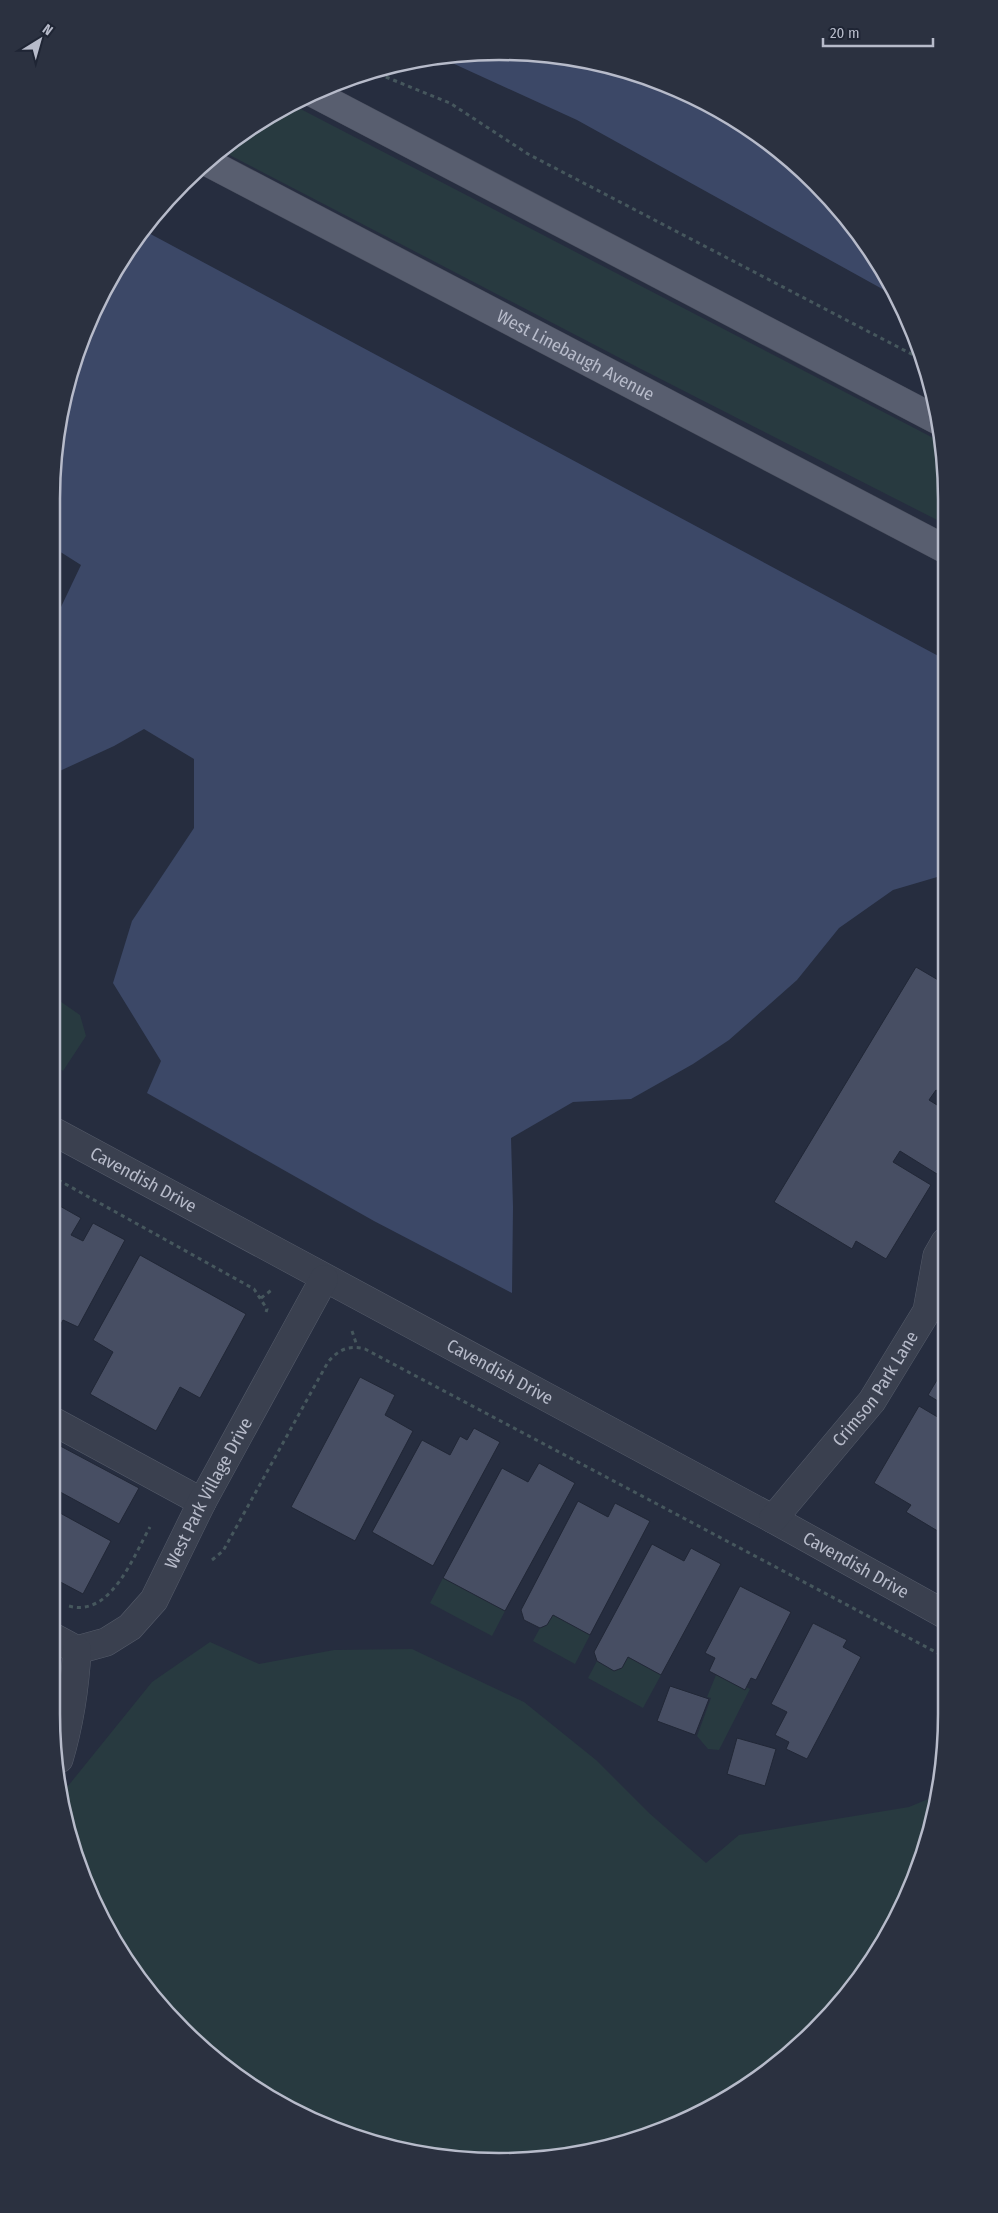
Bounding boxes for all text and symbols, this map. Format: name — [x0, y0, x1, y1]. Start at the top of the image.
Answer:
north arrow — [15, 15, 65, 65]
scale bar — [823, 15, 933, 47]
text: N — [39, 21, 56, 39]
text: 20 m — [830, 24, 860, 42]
street label: West Linebaugh Avenue — [493, 305, 658, 406]
street label: Cavendish Drive — [86, 1142, 201, 1217]
street label: Crimson Park Lane — [828, 1327, 923, 1451]
street label: Cavendish Drive — [443, 1334, 557, 1410]
street label: West Park Village Drive — [160, 1414, 257, 1572]
street label: Cavendish Drive — [799, 1527, 913, 1603]

